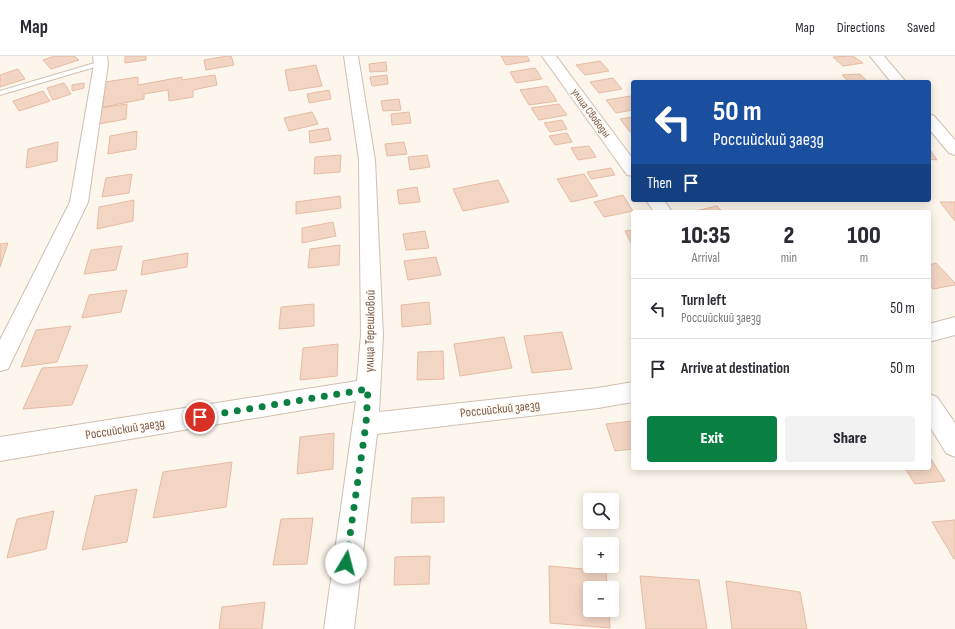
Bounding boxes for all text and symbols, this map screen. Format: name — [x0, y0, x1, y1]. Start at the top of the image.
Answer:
text: Map — [20, 16, 48, 39]
text: Map — [795, 19, 815, 36]
text: Directions — [837, 19, 885, 36]
text: Saved — [907, 19, 935, 36]
street label: улица Свободы — [569, 86, 613, 140]
text: 50 m — [713, 95, 762, 128]
icon: left — [647, 96, 699, 148]
text: Российский заезд — [713, 129, 824, 150]
icon: arrive — [680, 172, 702, 194]
text: Then — [647, 174, 672, 193]
text: 10:35 — [681, 221, 730, 250]
text: 2 — [783, 221, 794, 250]
text: 100 — [847, 221, 881, 250]
text: Arrival — [692, 250, 720, 266]
text: min — [781, 250, 797, 266]
text: m — [860, 250, 868, 266]
street label: улица Терешковой — [361, 290, 379, 372]
text: Turn left — [681, 291, 726, 310]
icon: left — [647, 298, 669, 320]
text: 50 m — [890, 299, 915, 318]
text: Российский заезд — [681, 310, 761, 326]
icon: arrive — [647, 358, 669, 380]
text: Arrive at destination — [681, 359, 790, 378]
text: 50 m — [890, 359, 915, 378]
street label: Российский заезд — [459, 397, 541, 421]
pin — [183, 400, 217, 434]
icon: arrive — [189, 406, 211, 428]
street label: Российский заезд — [84, 415, 166, 443]
button: Exit — [647, 416, 777, 462]
button: Share — [785, 416, 915, 462]
map controls — [583, 493, 619, 617]
button: search — [583, 493, 619, 529]
button: + — [583, 537, 619, 573]
position arrow — [325, 542, 367, 584]
button: − — [583, 581, 619, 617]

